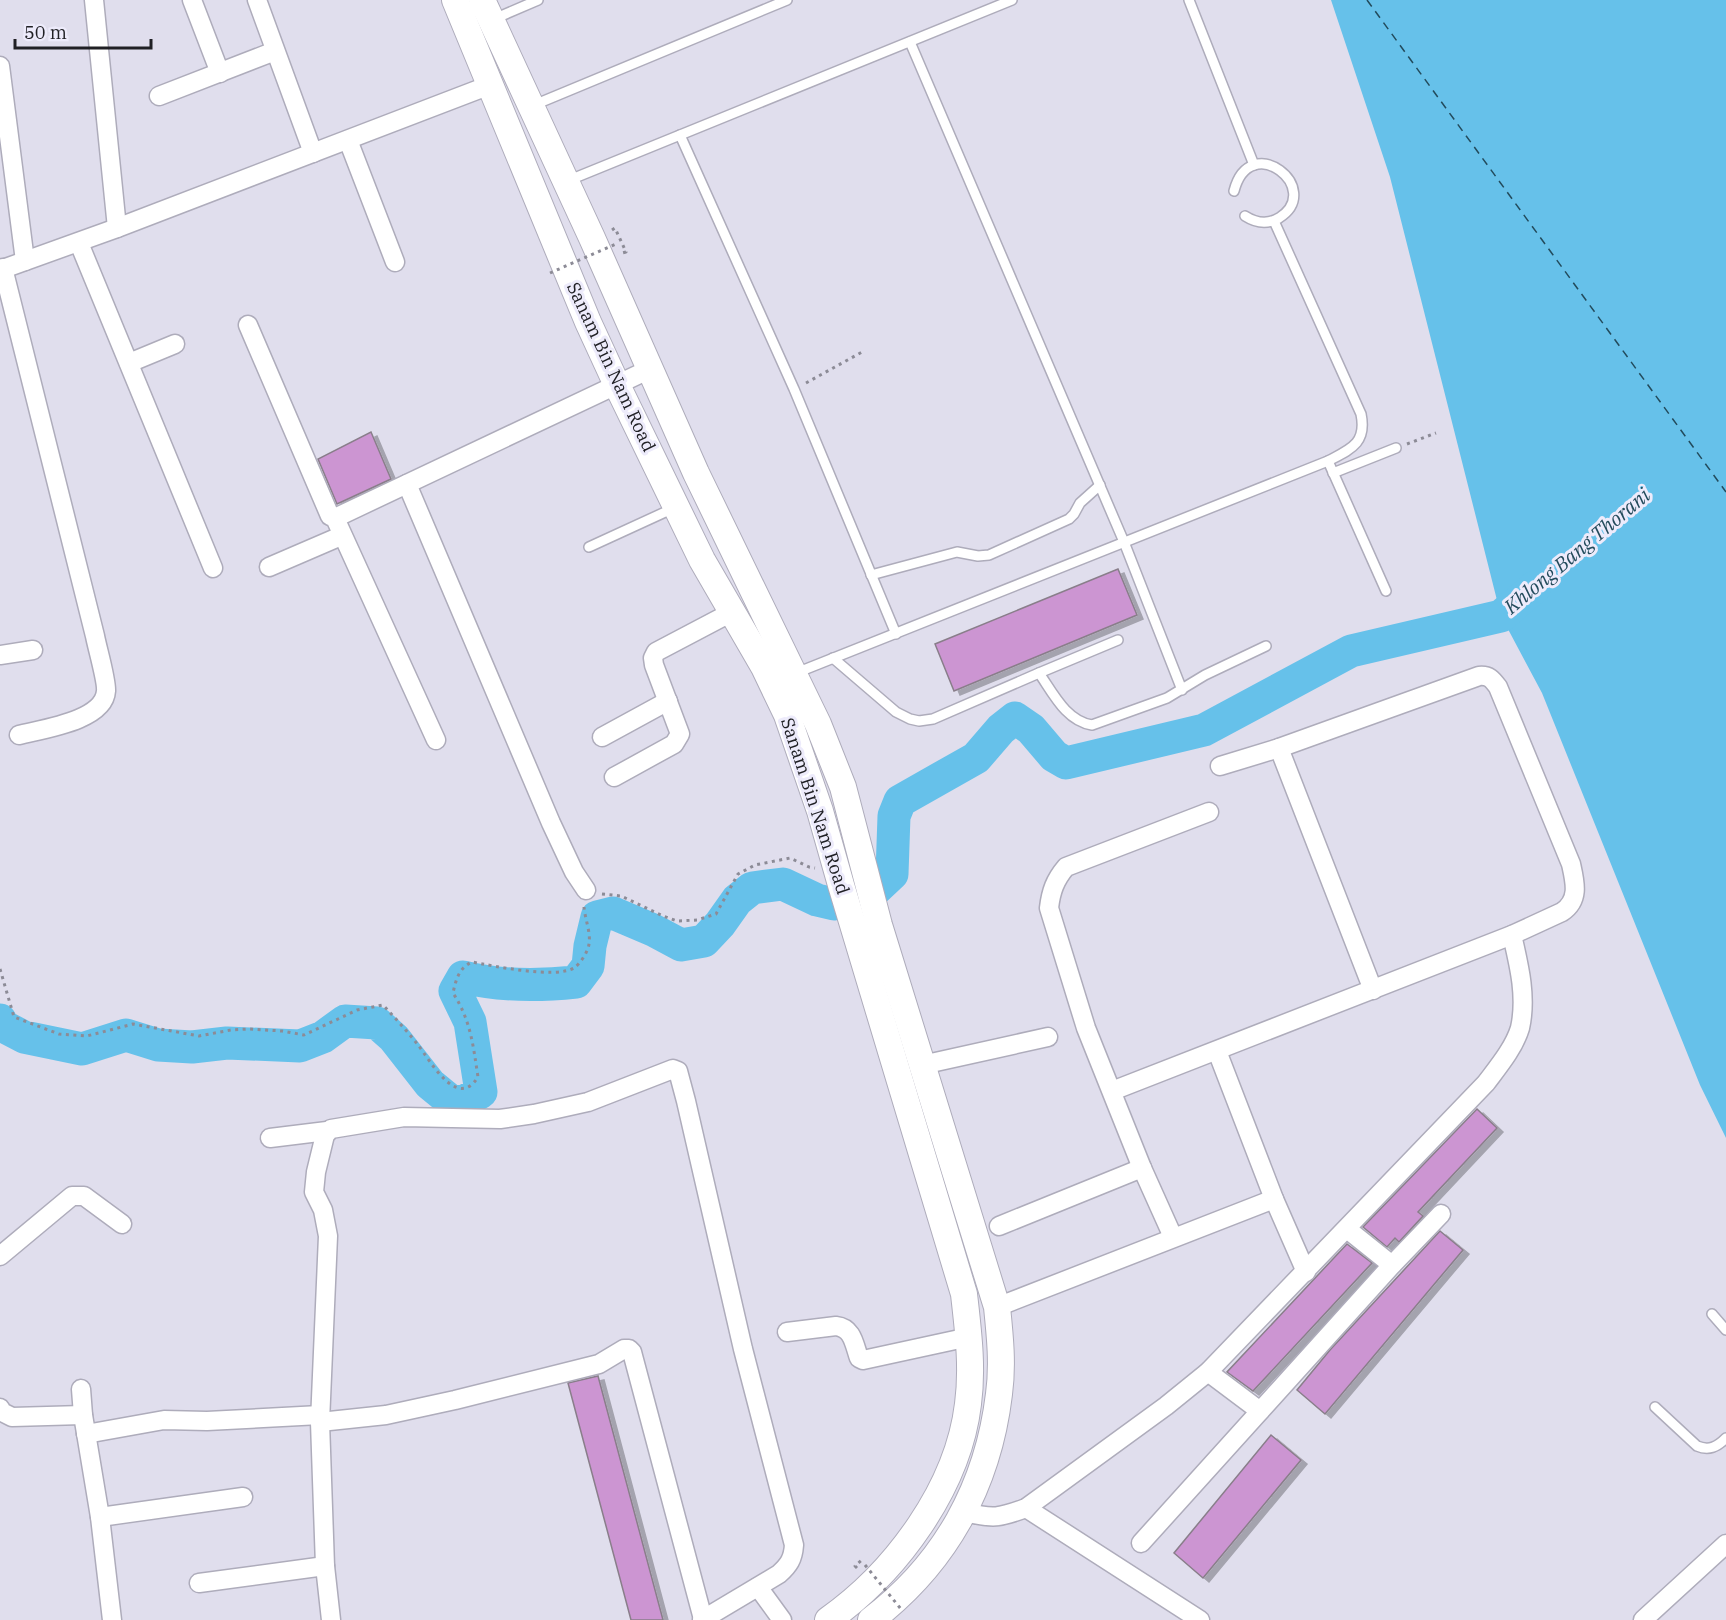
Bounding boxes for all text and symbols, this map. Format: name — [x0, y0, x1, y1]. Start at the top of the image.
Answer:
scale bar — [15, 12, 152, 50]
text: 50 m — [24, 21, 67, 44]
street label: Sanam Bin Nam Road — [562, 278, 661, 455]
water label: Khlong Bang Thorani — [1497, 482, 1655, 620]
street label: Sanam Bin Nam Road — [776, 715, 855, 897]

